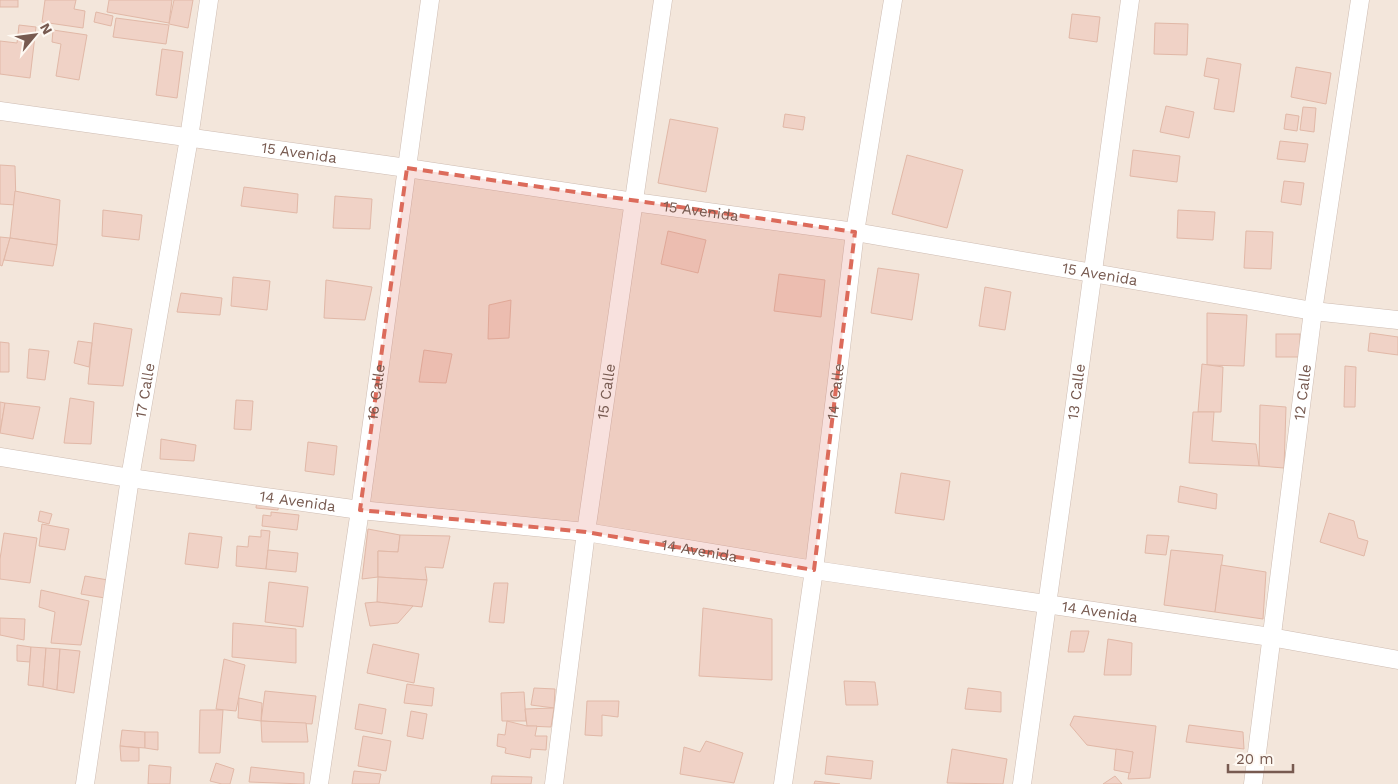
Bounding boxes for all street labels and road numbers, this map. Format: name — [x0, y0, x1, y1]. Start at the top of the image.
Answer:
street label: 15 Avenida — [260, 139, 339, 167]
street label: 15 Avenida — [662, 197, 740, 225]
street label: 15 Avenida — [1061, 259, 1139, 290]
street label: 17 Calle — [132, 362, 159, 420]
street label: 15 Calle — [593, 362, 619, 421]
street label: 14 Calle — [823, 362, 848, 421]
street label: 16 Calle — [363, 363, 389, 421]
street label: 13 Calle — [1064, 363, 1089, 421]
street label: 12 Calle — [1290, 363, 1315, 421]
street label: 14 Avenida — [259, 487, 337, 516]
street label: 14 Avenida — [660, 536, 739, 566]
street label: 14 Avenida — [1061, 597, 1140, 626]

